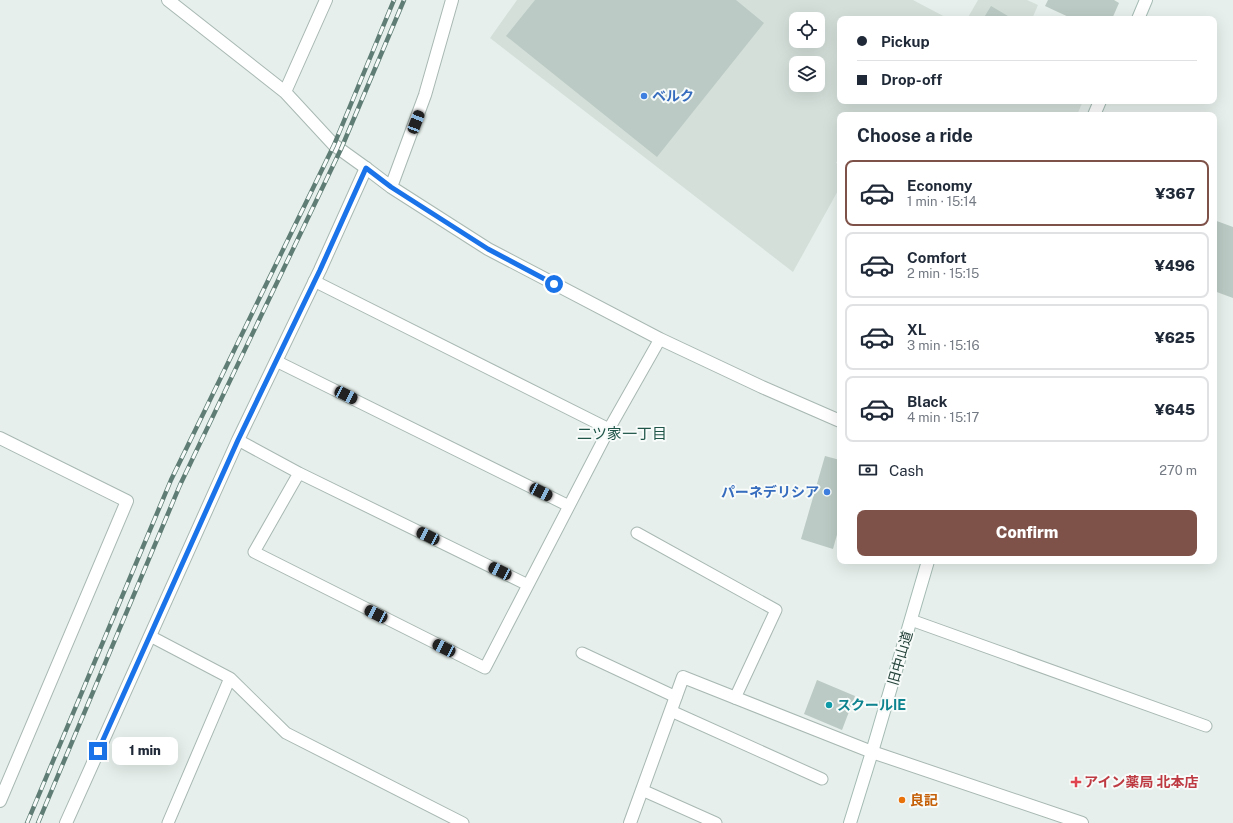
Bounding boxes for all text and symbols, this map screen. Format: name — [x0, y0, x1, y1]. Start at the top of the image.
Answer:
map controls — [789, 12, 825, 92]
button: locate — [789, 12, 825, 48]
text: Pickup — [881, 33, 930, 50]
button: layers — [789, 56, 825, 92]
text: Drop-off — [881, 71, 942, 88]
place label: ベルク — [652, 88, 694, 104]
marker: ベルク — [639, 91, 649, 101]
car — [406, 109, 426, 135]
text: Choose a ride — [857, 125, 973, 146]
icon: car — [859, 175, 895, 211]
text: Economy — [907, 177, 972, 194]
text: ¥367 — [1155, 185, 1195, 202]
text: 1 min · 15:14 — [907, 194, 977, 209]
icon: car — [859, 247, 895, 283]
text: Comfort — [907, 249, 967, 266]
text: ¥496 — [1155, 257, 1195, 274]
text: 2 min · 15:15 — [907, 266, 979, 281]
route start — [545, 275, 563, 293]
icon: car — [859, 319, 895, 355]
text: XL — [907, 321, 926, 338]
text: ¥625 — [1154, 329, 1195, 346]
text: 3 min · 15:16 — [907, 338, 980, 353]
car — [333, 384, 359, 406]
icon: car — [859, 391, 895, 427]
text: Black — [907, 393, 947, 410]
text: ¥645 — [1155, 401, 1195, 418]
text: 4 min · 15:17 — [907, 410, 979, 425]
district label: 二ツ家一丁目 — [577, 425, 667, 442]
icon: cash — [857, 459, 879, 481]
text: Cash — [889, 462, 924, 479]
text: 270 m — [1159, 463, 1197, 478]
car — [528, 481, 554, 503]
place label: パーネデリシア — [721, 484, 819, 500]
marker: パーネデリシア — [822, 487, 832, 497]
button: Confirm — [857, 510, 1197, 556]
car — [415, 525, 441, 547]
car — [487, 560, 513, 582]
car — [363, 603, 389, 625]
street label: 旧中山道 — [885, 629, 915, 687]
car — [431, 637, 457, 659]
place label: スクールIE — [837, 697, 906, 713]
marker: スクールIE — [824, 700, 834, 710]
callout: 1 min — [112, 737, 178, 765]
route end — [89, 742, 107, 760]
text: 1 min — [129, 743, 161, 758]
place label: アイン薬局 北本店 — [1084, 774, 1198, 790]
marker: アイン薬局 北本店 — [1071, 777, 1081, 787]
place label: 良記 — [910, 792, 938, 808]
marker: 良記 — [897, 795, 907, 805]

